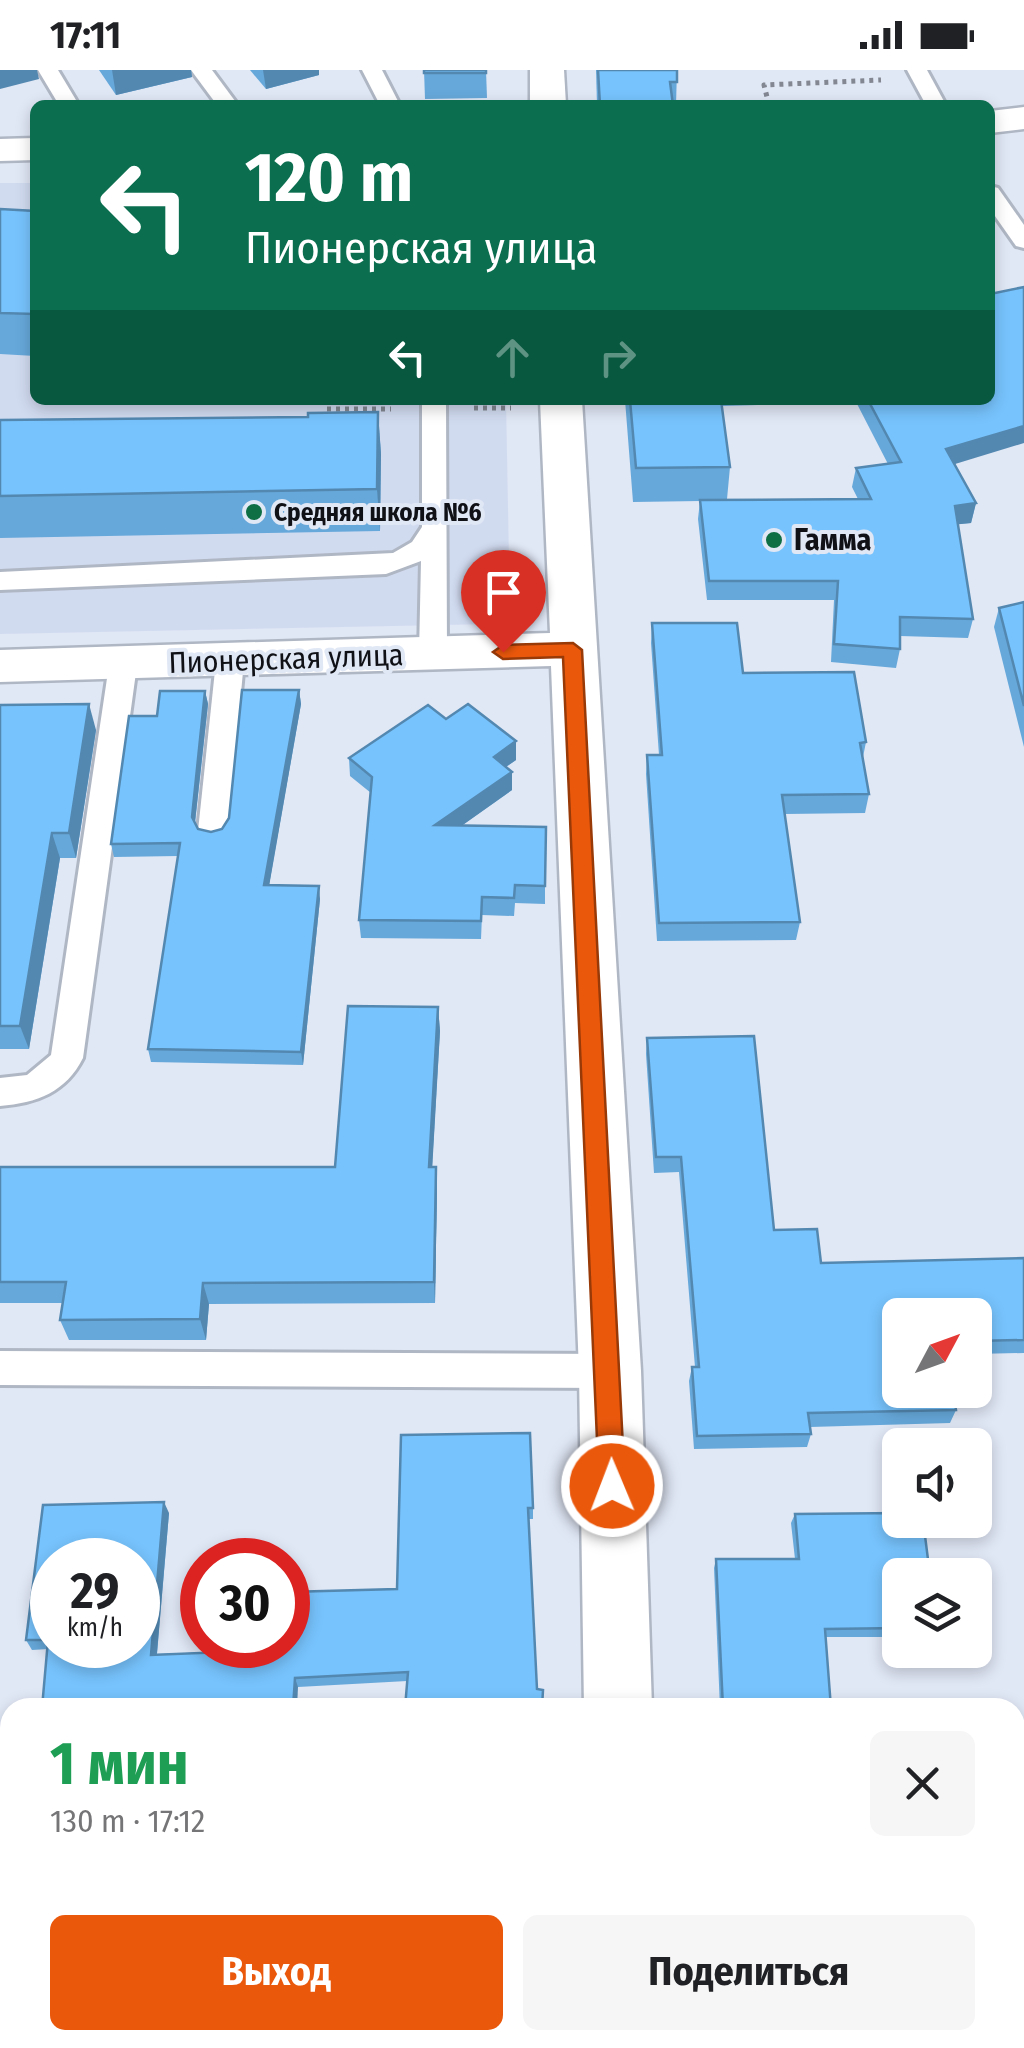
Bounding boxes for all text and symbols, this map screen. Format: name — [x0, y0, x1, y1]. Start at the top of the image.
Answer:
text: 17:11 — [50, 12, 121, 58]
text: 120 m — [245, 136, 413, 220]
icon: left — [80, 140, 210, 270]
text: Пионерская улица — [245, 221, 598, 275]
icon: left — [380, 330, 435, 385]
icon: ahead — [485, 330, 540, 385]
icon: right — [590, 330, 645, 385]
place label: Средняя школа №6 — [274, 498, 482, 528]
marker: Средняя школа №6 — [243, 501, 265, 523]
place label: Гамма — [794, 522, 872, 558]
marker: Гамма — [763, 529, 785, 551]
pin — [461, 550, 546, 653]
icon: arrive — [476, 565, 531, 620]
street label: Пионерская улица — [168, 637, 404, 681]
north arrow — [882, 1298, 992, 1408]
map controls — [882, 1298, 992, 1668]
button: sound — [882, 1428, 992, 1538]
position arrow — [560, 1434, 664, 1538]
speed limit sign: 30 — [180, 1538, 310, 1668]
button: layers — [882, 1558, 992, 1668]
text: 29 — [71, 1561, 119, 1621]
text: km/h — [67, 1613, 123, 1643]
text: 1 мин — [50, 1728, 189, 1800]
button: close — [870, 1731, 975, 1836]
text: 130 m · 17:12 — [50, 1802, 205, 1840]
button: Выход — [50, 1915, 503, 2030]
button: Поделиться — [523, 1915, 975, 2030]

